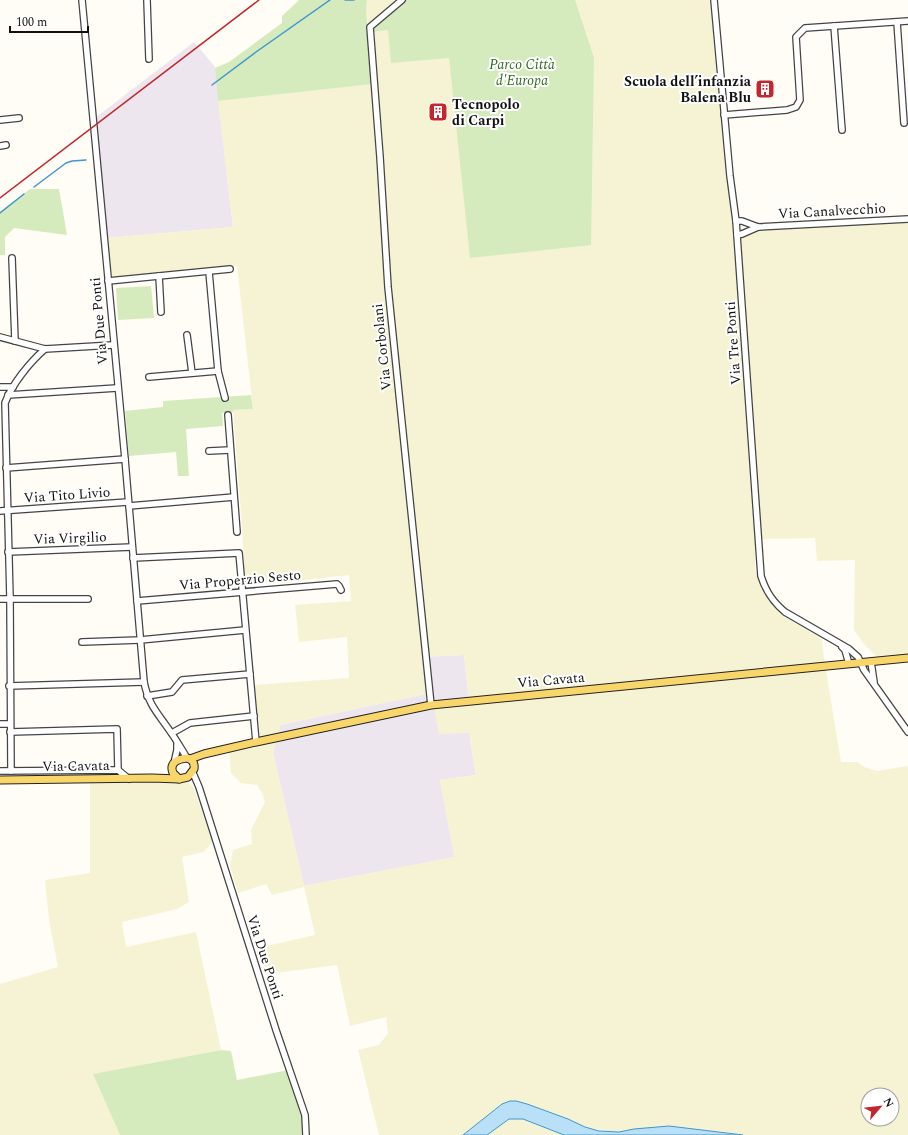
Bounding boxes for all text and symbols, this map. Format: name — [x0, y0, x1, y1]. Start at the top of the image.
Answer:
scale bar — [10, 8, 88, 34]
text: 100 m — [16, 13, 47, 32]
park label: Parco Città d'Europa — [489, 54, 555, 91]
place label: Scuola dell’infanzia Balena Blu — [624, 71, 752, 108]
building icon: Scuola dell’infanzia Balena Blu — [754, 78, 776, 100]
place label: Tecnopolo di Carpi — [452, 94, 520, 131]
building icon: Tecnopolo di Carpi — [427, 101, 449, 123]
street label: Via Canalvecchio — [778, 198, 886, 224]
street label: Via Due Ponti — [85, 276, 113, 366]
street label: Via Tre Ponti — [720, 301, 746, 385]
street label: Via Corbolani — [367, 303, 397, 391]
street label: Via Tito Livio — [23, 481, 111, 509]
street label: Via Virgilio — [33, 526, 107, 550]
street label: Via Properzio Sesto — [178, 564, 302, 596]
street label: Via Cavata — [516, 667, 586, 693]
street label: Via Cavata — [42, 755, 110, 777]
street label: Via Due Ponti — [241, 912, 289, 1002]
north arrow — [860, 1087, 900, 1127]
text: N — [879, 1095, 898, 1111]

